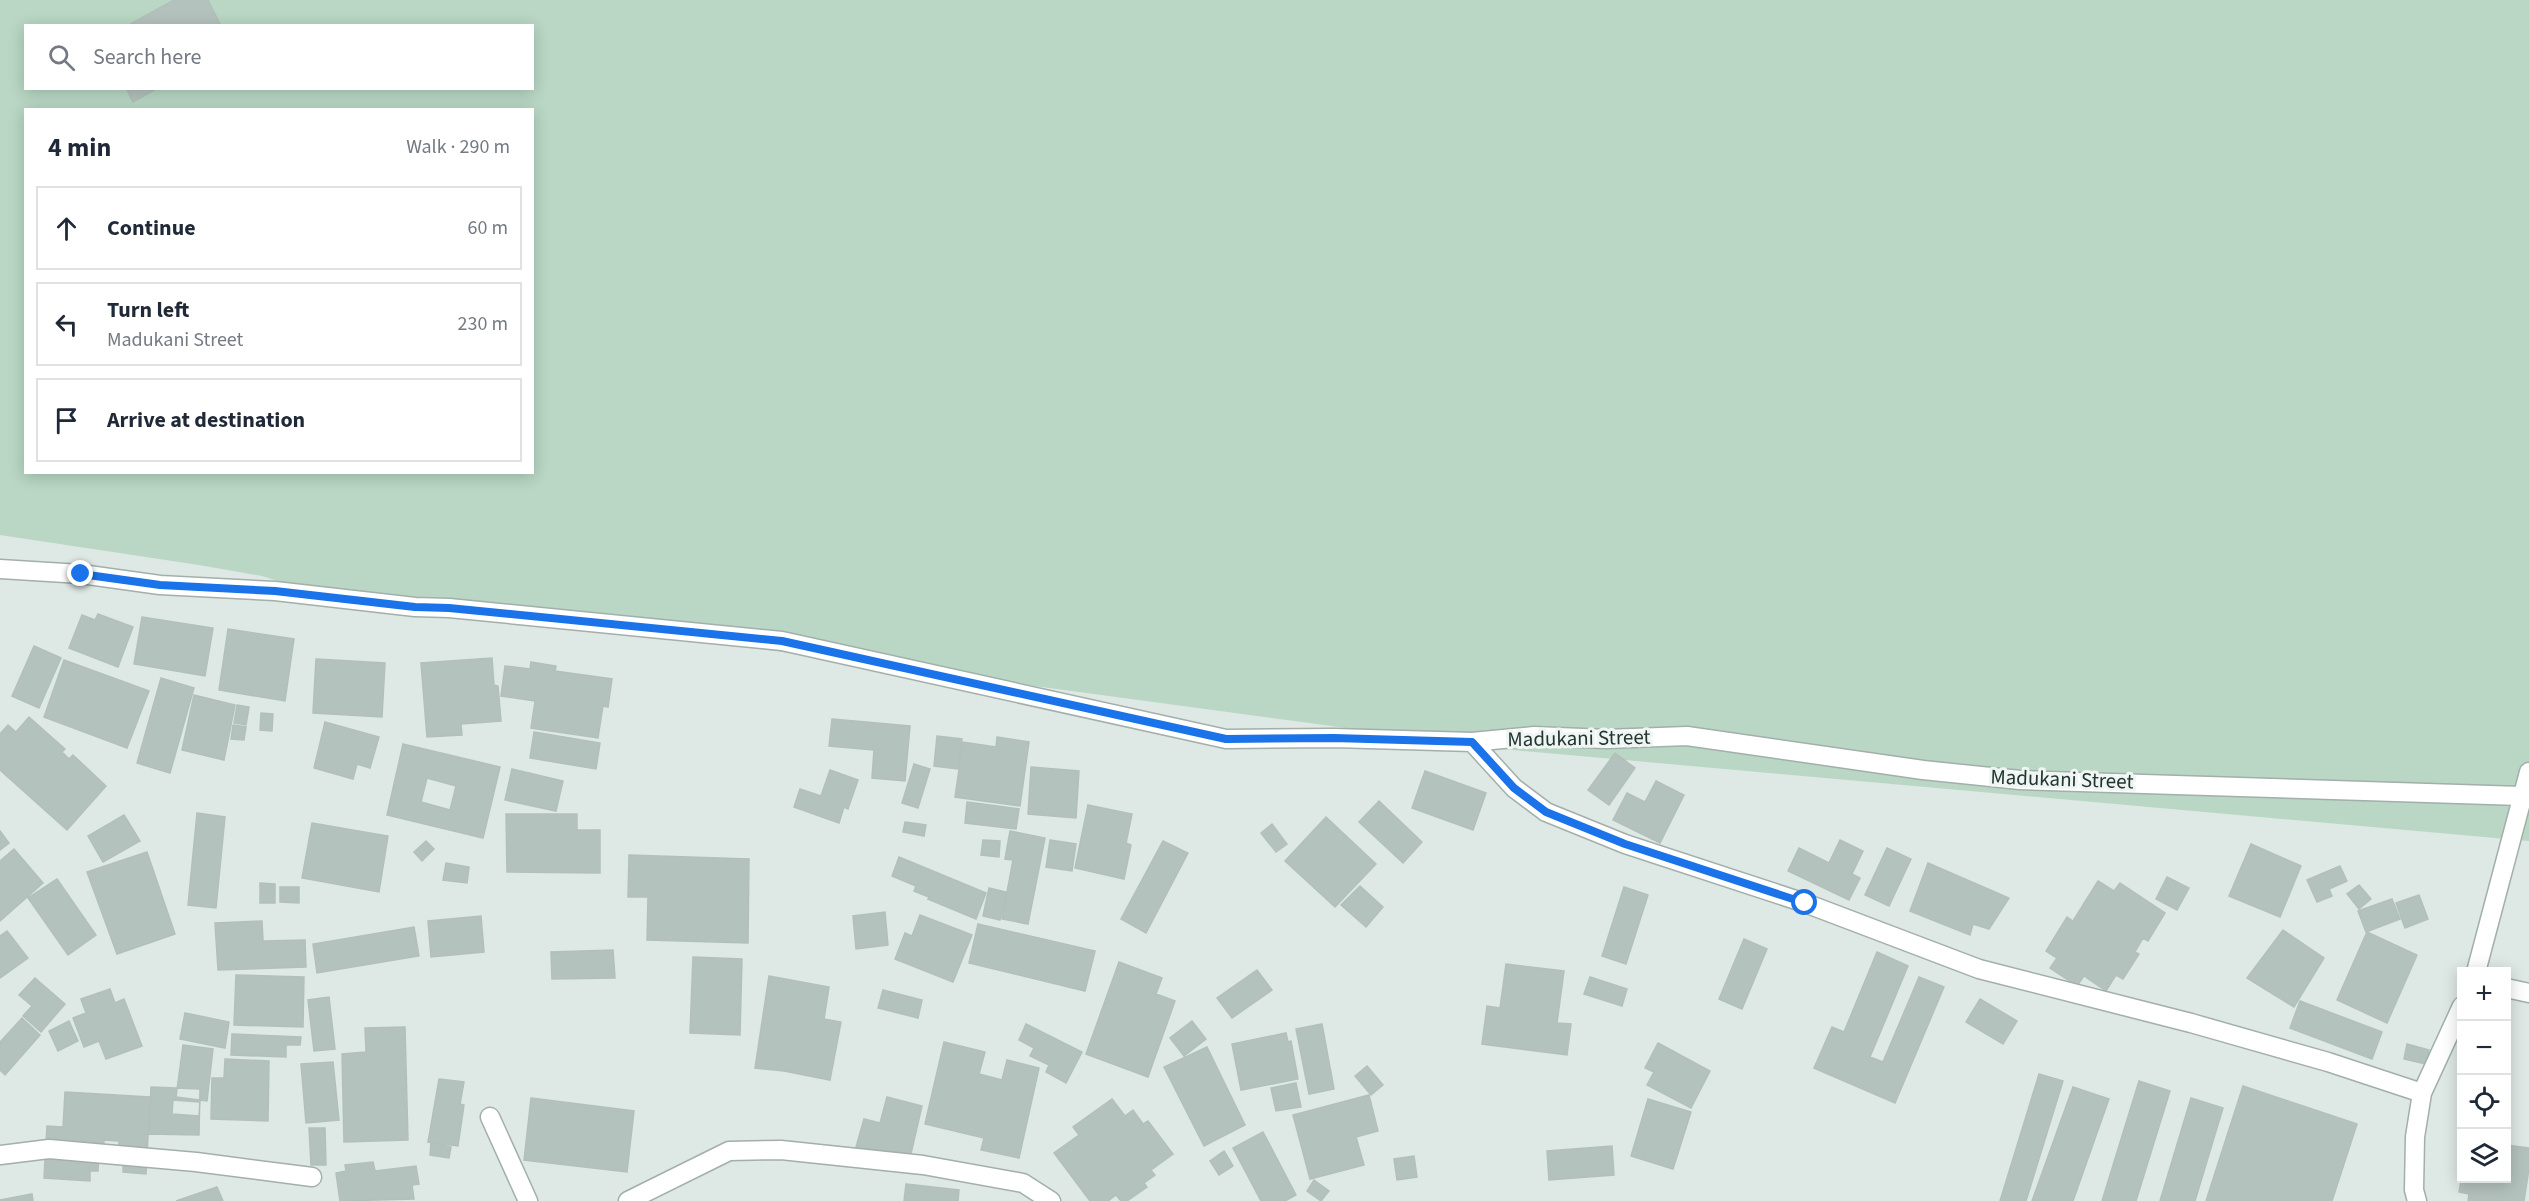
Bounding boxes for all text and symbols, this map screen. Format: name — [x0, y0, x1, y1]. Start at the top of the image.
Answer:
search box — [24, 24, 534, 90]
icon: search — [45, 41, 78, 74]
text: Search here — [93, 41, 201, 73]
text: 4 min — [48, 129, 111, 166]
text: Walk · 290 m — [406, 133, 510, 161]
icon: ahead — [50, 212, 83, 245]
text: Continue — [107, 212, 196, 244]
text: 60 m — [468, 214, 508, 242]
text: Turn left — [107, 294, 189, 326]
icon: left — [50, 308, 83, 341]
text: 230 m — [458, 310, 508, 338]
text: Madukani Street — [107, 326, 243, 354]
icon: arrive — [50, 404, 83, 437]
text: Arrive at destination — [107, 404, 305, 436]
route end — [67, 560, 93, 586]
street label: Madukani Street — [1507, 722, 1651, 754]
street label: Madukani Street — [1990, 762, 2134, 796]
route start — [1791, 889, 1817, 915]
map controls — [2457, 967, 2511, 1183]
button: + — [2457, 967, 2511, 1021]
button: − — [2457, 1021, 2511, 1075]
button: locate — [2457, 1075, 2511, 1129]
button: layers — [2457, 1129, 2511, 1183]

